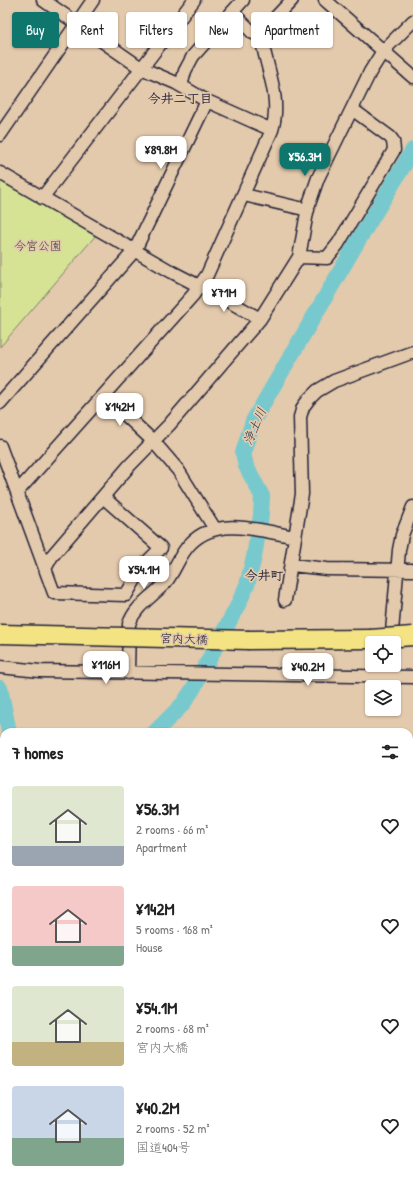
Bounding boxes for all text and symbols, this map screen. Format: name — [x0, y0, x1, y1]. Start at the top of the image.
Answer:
chip: Buy — [12, 12, 59, 48]
chip: Rent — [67, 12, 118, 48]
chip: Filters — [126, 12, 187, 48]
chip: New — [195, 12, 243, 48]
chip: Apartment — [251, 12, 333, 48]
district label: 今井二丁目 — [147, 89, 213, 107]
pin: ¥89.8M — [128, 136, 194, 170]
text: ¥89.8M — [145, 140, 177, 158]
pin: ¥56.3M — [272, 143, 338, 177]
text: ¥56.3M — [288, 147, 322, 165]
park label: 今宮公園 — [14, 237, 62, 254]
pin: ¥71M — [200, 279, 248, 313]
text: ¥71M — [212, 283, 236, 301]
pin: ¥142M — [92, 393, 148, 427]
text: ¥142M — [105, 397, 135, 415]
water label: 浄土川 — [238, 405, 270, 447]
pin: ¥54.1M — [111, 556, 177, 590]
text: ¥54.1M — [128, 560, 160, 578]
district label: 今井町 — [244, 566, 284, 584]
street label: 宮内大橋 — [160, 629, 208, 648]
map controls — [365, 636, 401, 716]
button: locate — [365, 636, 401, 672]
pin: ¥116M — [78, 651, 134, 685]
pin: ¥40.2M — [275, 653, 341, 687]
text: ¥116M — [92, 655, 120, 673]
text: ¥40.2M — [291, 657, 325, 675]
button: layers — [365, 680, 401, 716]
text: 7 homes — [12, 741, 63, 764]
icon: filters — [379, 741, 401, 763]
text: ¥56.3M — [136, 797, 179, 820]
icon: home — [44, 802, 92, 850]
icon: heart — [379, 815, 401, 837]
text: 2 rooms · 66 m² — [136, 820, 208, 838]
text: Apartment — [136, 838, 187, 856]
text: ¥142M — [136, 897, 175, 920]
icon: home — [44, 902, 92, 950]
icon: heart — [379, 915, 401, 937]
text: 5 rooms · 168 m² — [136, 920, 213, 938]
text: House — [136, 938, 163, 956]
text: ¥54.1M — [136, 996, 177, 1019]
icon: home — [44, 1002, 92, 1050]
icon: heart — [379, 1015, 401, 1037]
text: 2 rooms · 68 m² — [136, 1019, 209, 1037]
text: 宮内大橋 — [136, 1038, 188, 1056]
text: ¥40.2M — [136, 1096, 180, 1119]
icon: home — [44, 1102, 92, 1150]
icon: heart — [379, 1115, 401, 1137]
text: 2 rooms · 52 m² — [136, 1119, 209, 1137]
text: 国道404号 — [136, 1138, 191, 1156]

